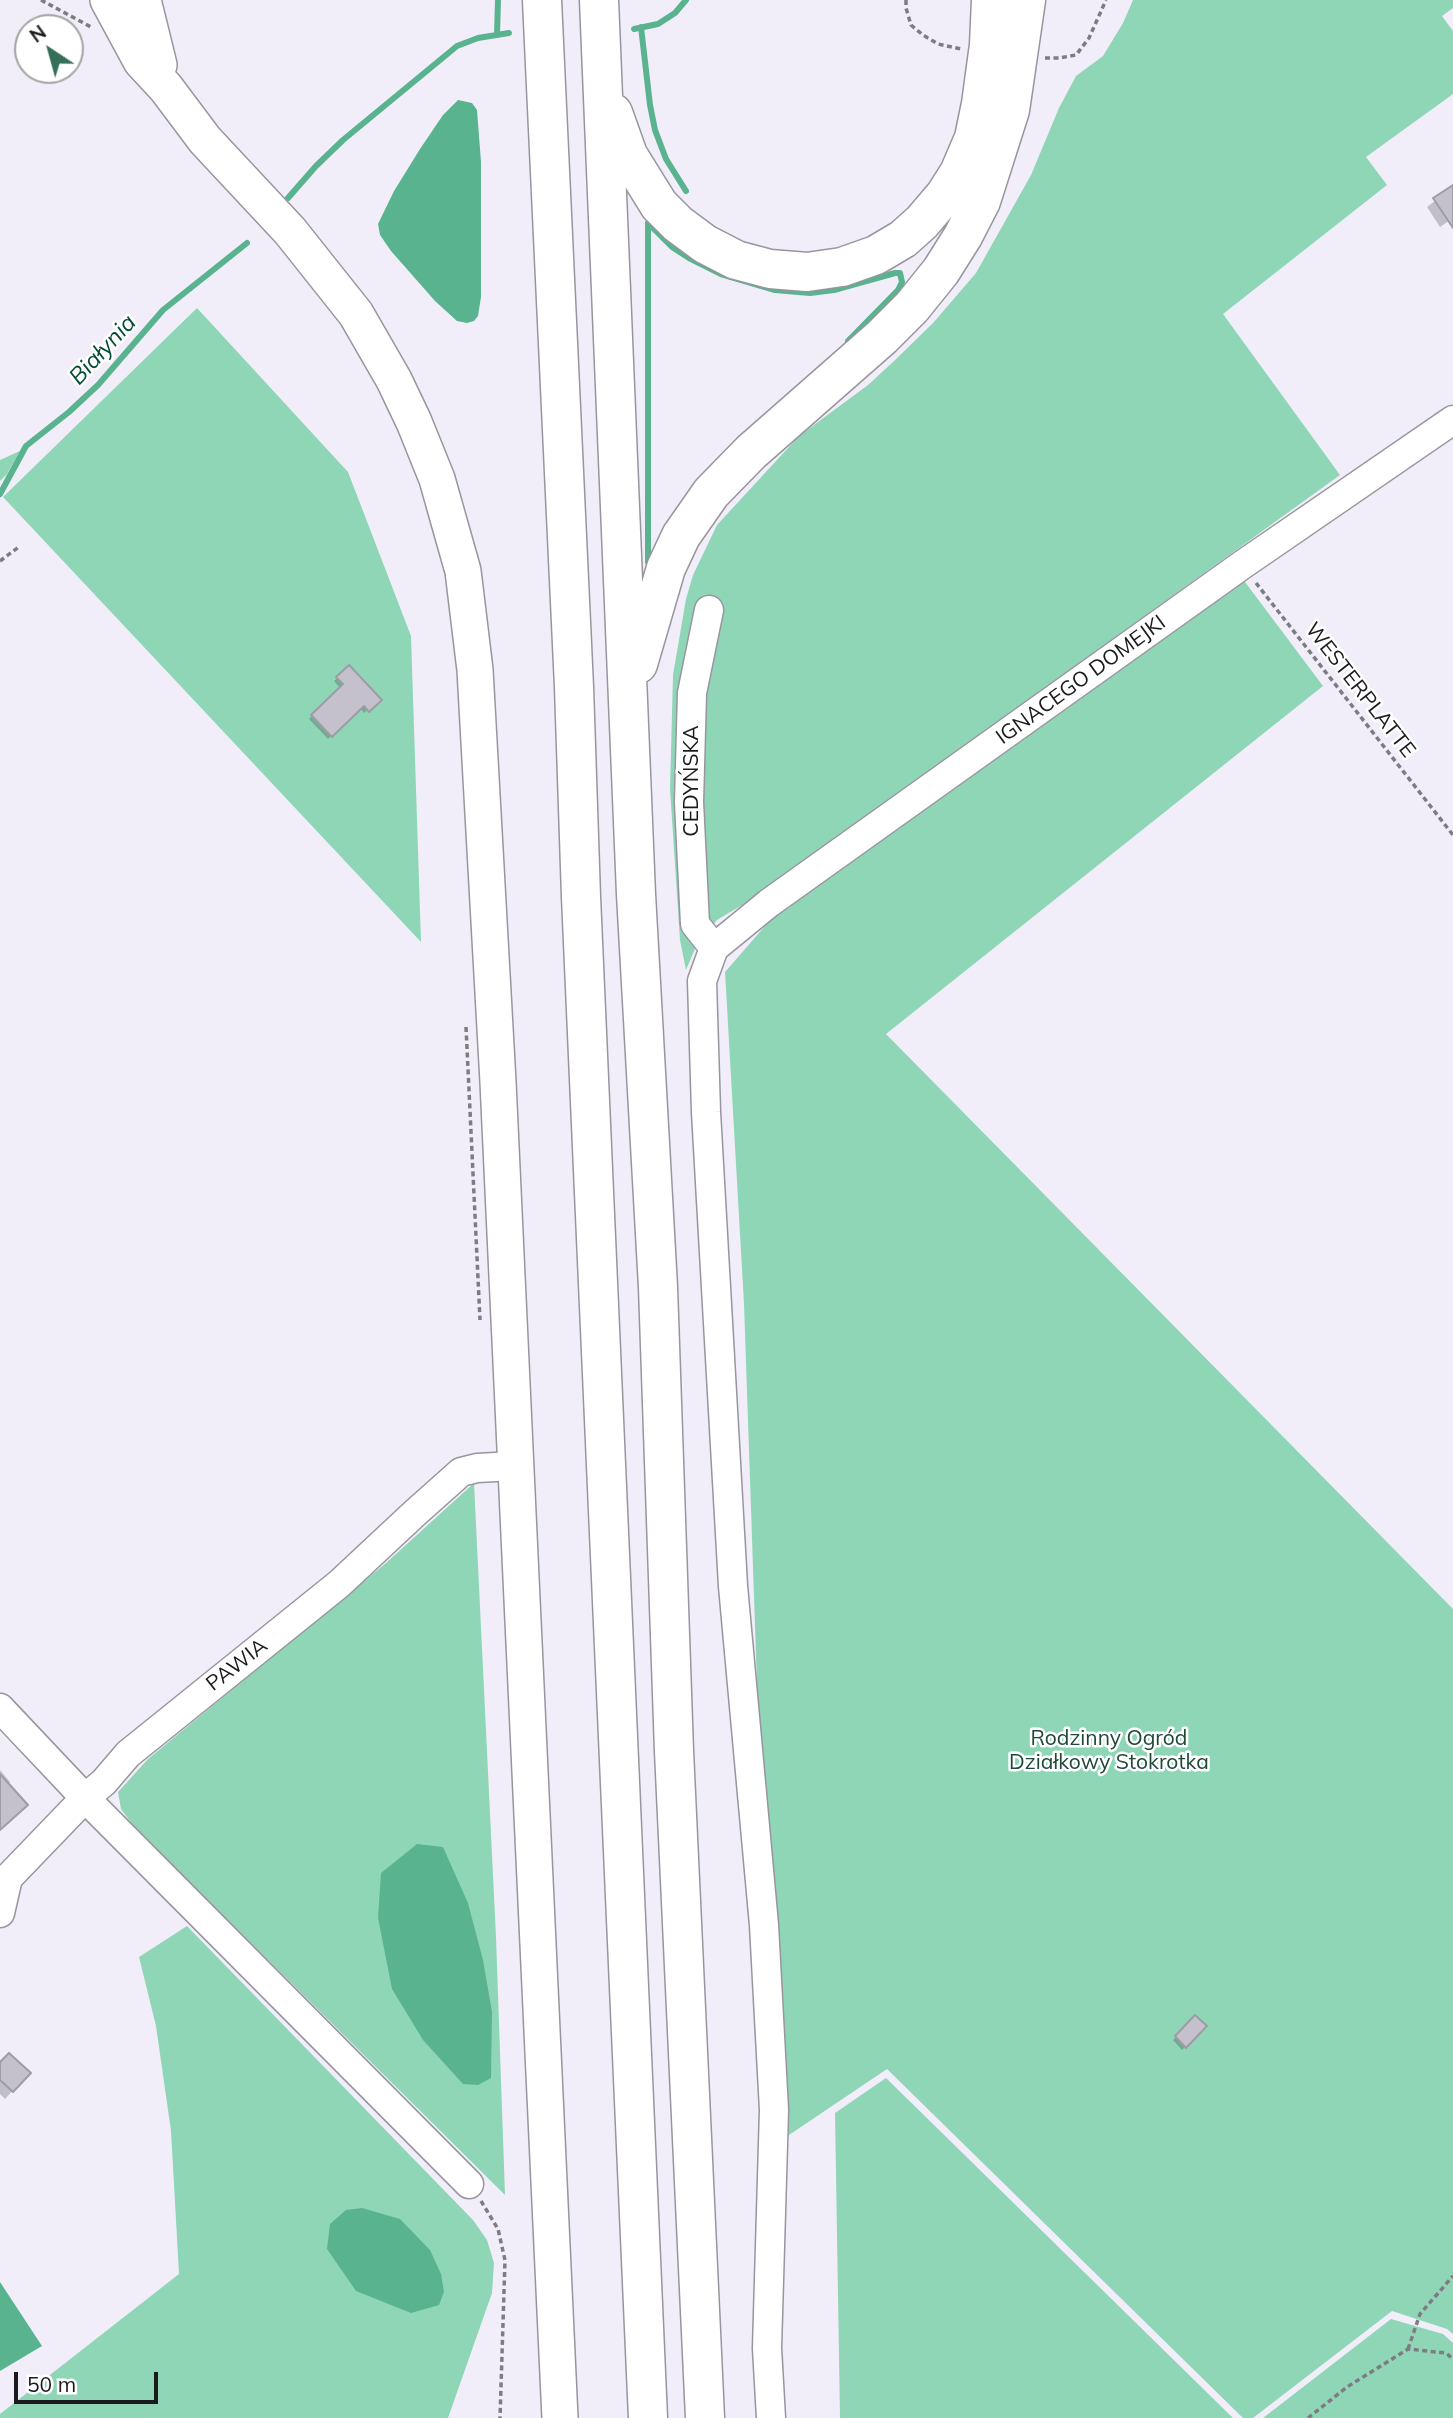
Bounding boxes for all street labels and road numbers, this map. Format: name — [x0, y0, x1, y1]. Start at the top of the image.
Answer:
street label: IGNACEGO DOMEJKI — [991, 610, 1171, 750]
street label: WESTERPLATTE — [1299, 618, 1421, 762]
street label: CEDYŃSKA — [679, 725, 705, 837]
street label: PAWIA — [201, 1633, 273, 1697]

